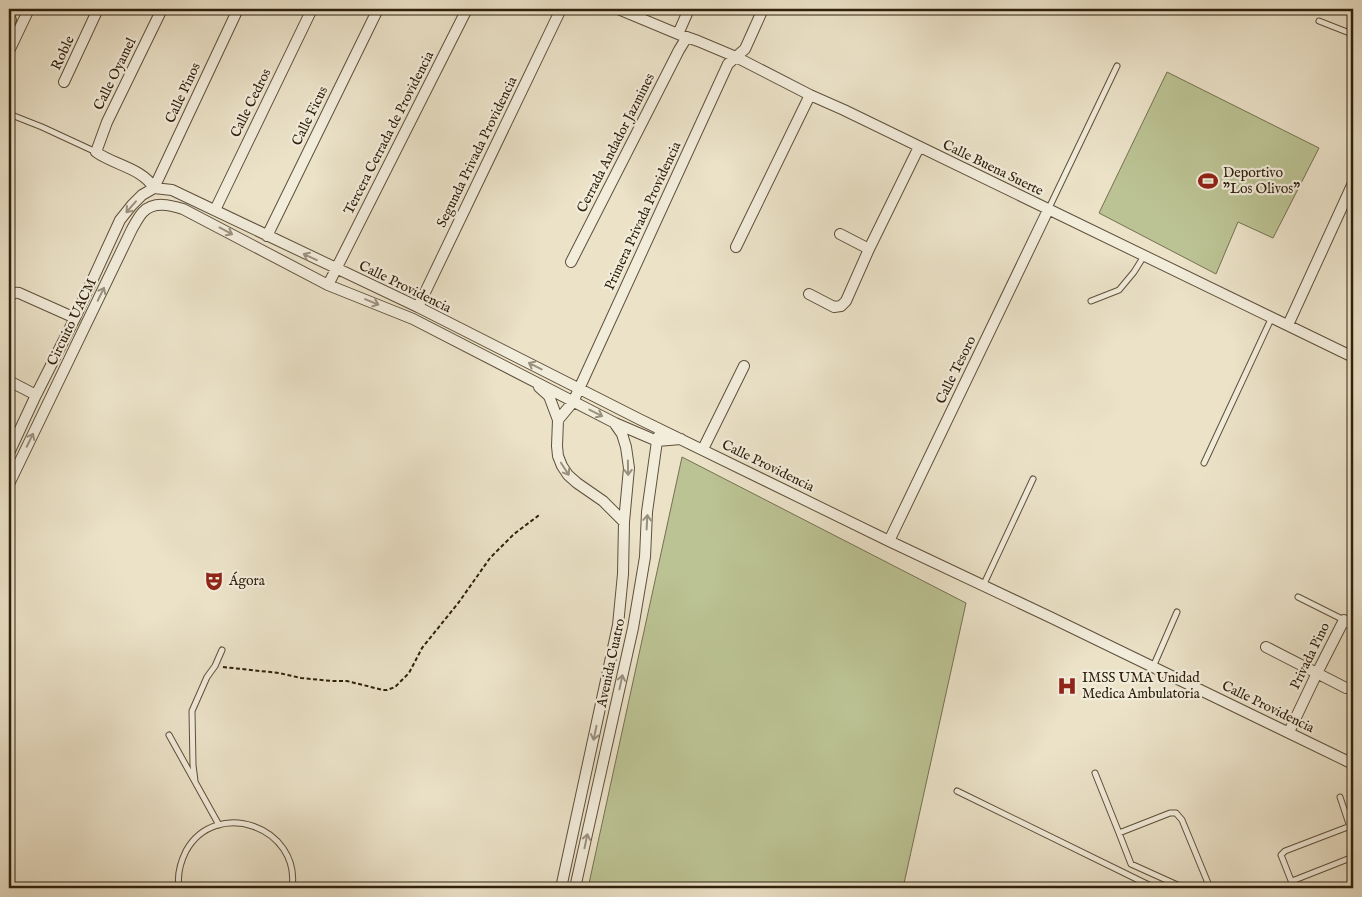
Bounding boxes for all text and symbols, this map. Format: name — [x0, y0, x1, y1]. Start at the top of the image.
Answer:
street label: Roble — [47, 32, 79, 73]
street label: Calle Oyamel — [90, 35, 140, 113]
street label: Tercera Cerrada de Providencia — [340, 47, 439, 218]
street label: Calle Pinos — [161, 60, 205, 126]
street label: Calle Cedros — [227, 65, 275, 140]
street label: Cerrada Andador Jazmines — [573, 70, 659, 216]
street label: Segunda Privada Providencia — [433, 73, 522, 230]
street label: Calle Ficus — [288, 83, 332, 149]
street label: Calle Buena Suerte — [940, 136, 1047, 200]
street label: Primera Privada Providencia — [601, 138, 686, 293]
place label: Deportivo "Los Olivos" — [1223, 164, 1300, 198]
sports icon: Deportivo "Los Olivos" — [1197, 170, 1219, 192]
one-way arrow — [125, 200, 136, 213]
one-way arrow — [218, 227, 233, 237]
one-way arrow — [303, 251, 318, 261]
street label: Calle Providencia — [356, 257, 455, 318]
street label: Circuito UACM — [43, 275, 101, 369]
one-way arrow — [96, 287, 106, 302]
one-way arrow — [364, 298, 379, 308]
street label: Calle Tesoro — [932, 333, 980, 407]
one-way arrow — [528, 361, 543, 370]
one-way arrow — [588, 409, 603, 418]
one-way arrow — [26, 433, 35, 448]
street label: Calle Providencia — [719, 436, 818, 497]
one-way arrow — [623, 460, 633, 476]
one-way arrow — [560, 462, 571, 476]
one-way arrow — [642, 514, 651, 530]
theatre icon: Ágora — [203, 570, 225, 592]
place label: Ágora — [228, 571, 266, 590]
street label: Avenida Cuatro — [593, 617, 629, 710]
street label: Privada Pino — [1286, 619, 1334, 693]
place label: IMSS UMA Unidad Medica Ambulatoria — [1082, 669, 1201, 703]
one-way arrow — [617, 674, 626, 690]
hospital icon: IMSS UMA Unidad Medica Ambulatoria — [1056, 675, 1078, 697]
street label: Calle Providencia — [1219, 677, 1318, 738]
one-way arrow — [590, 725, 599, 741]
one-way arrow — [582, 833, 591, 849]

